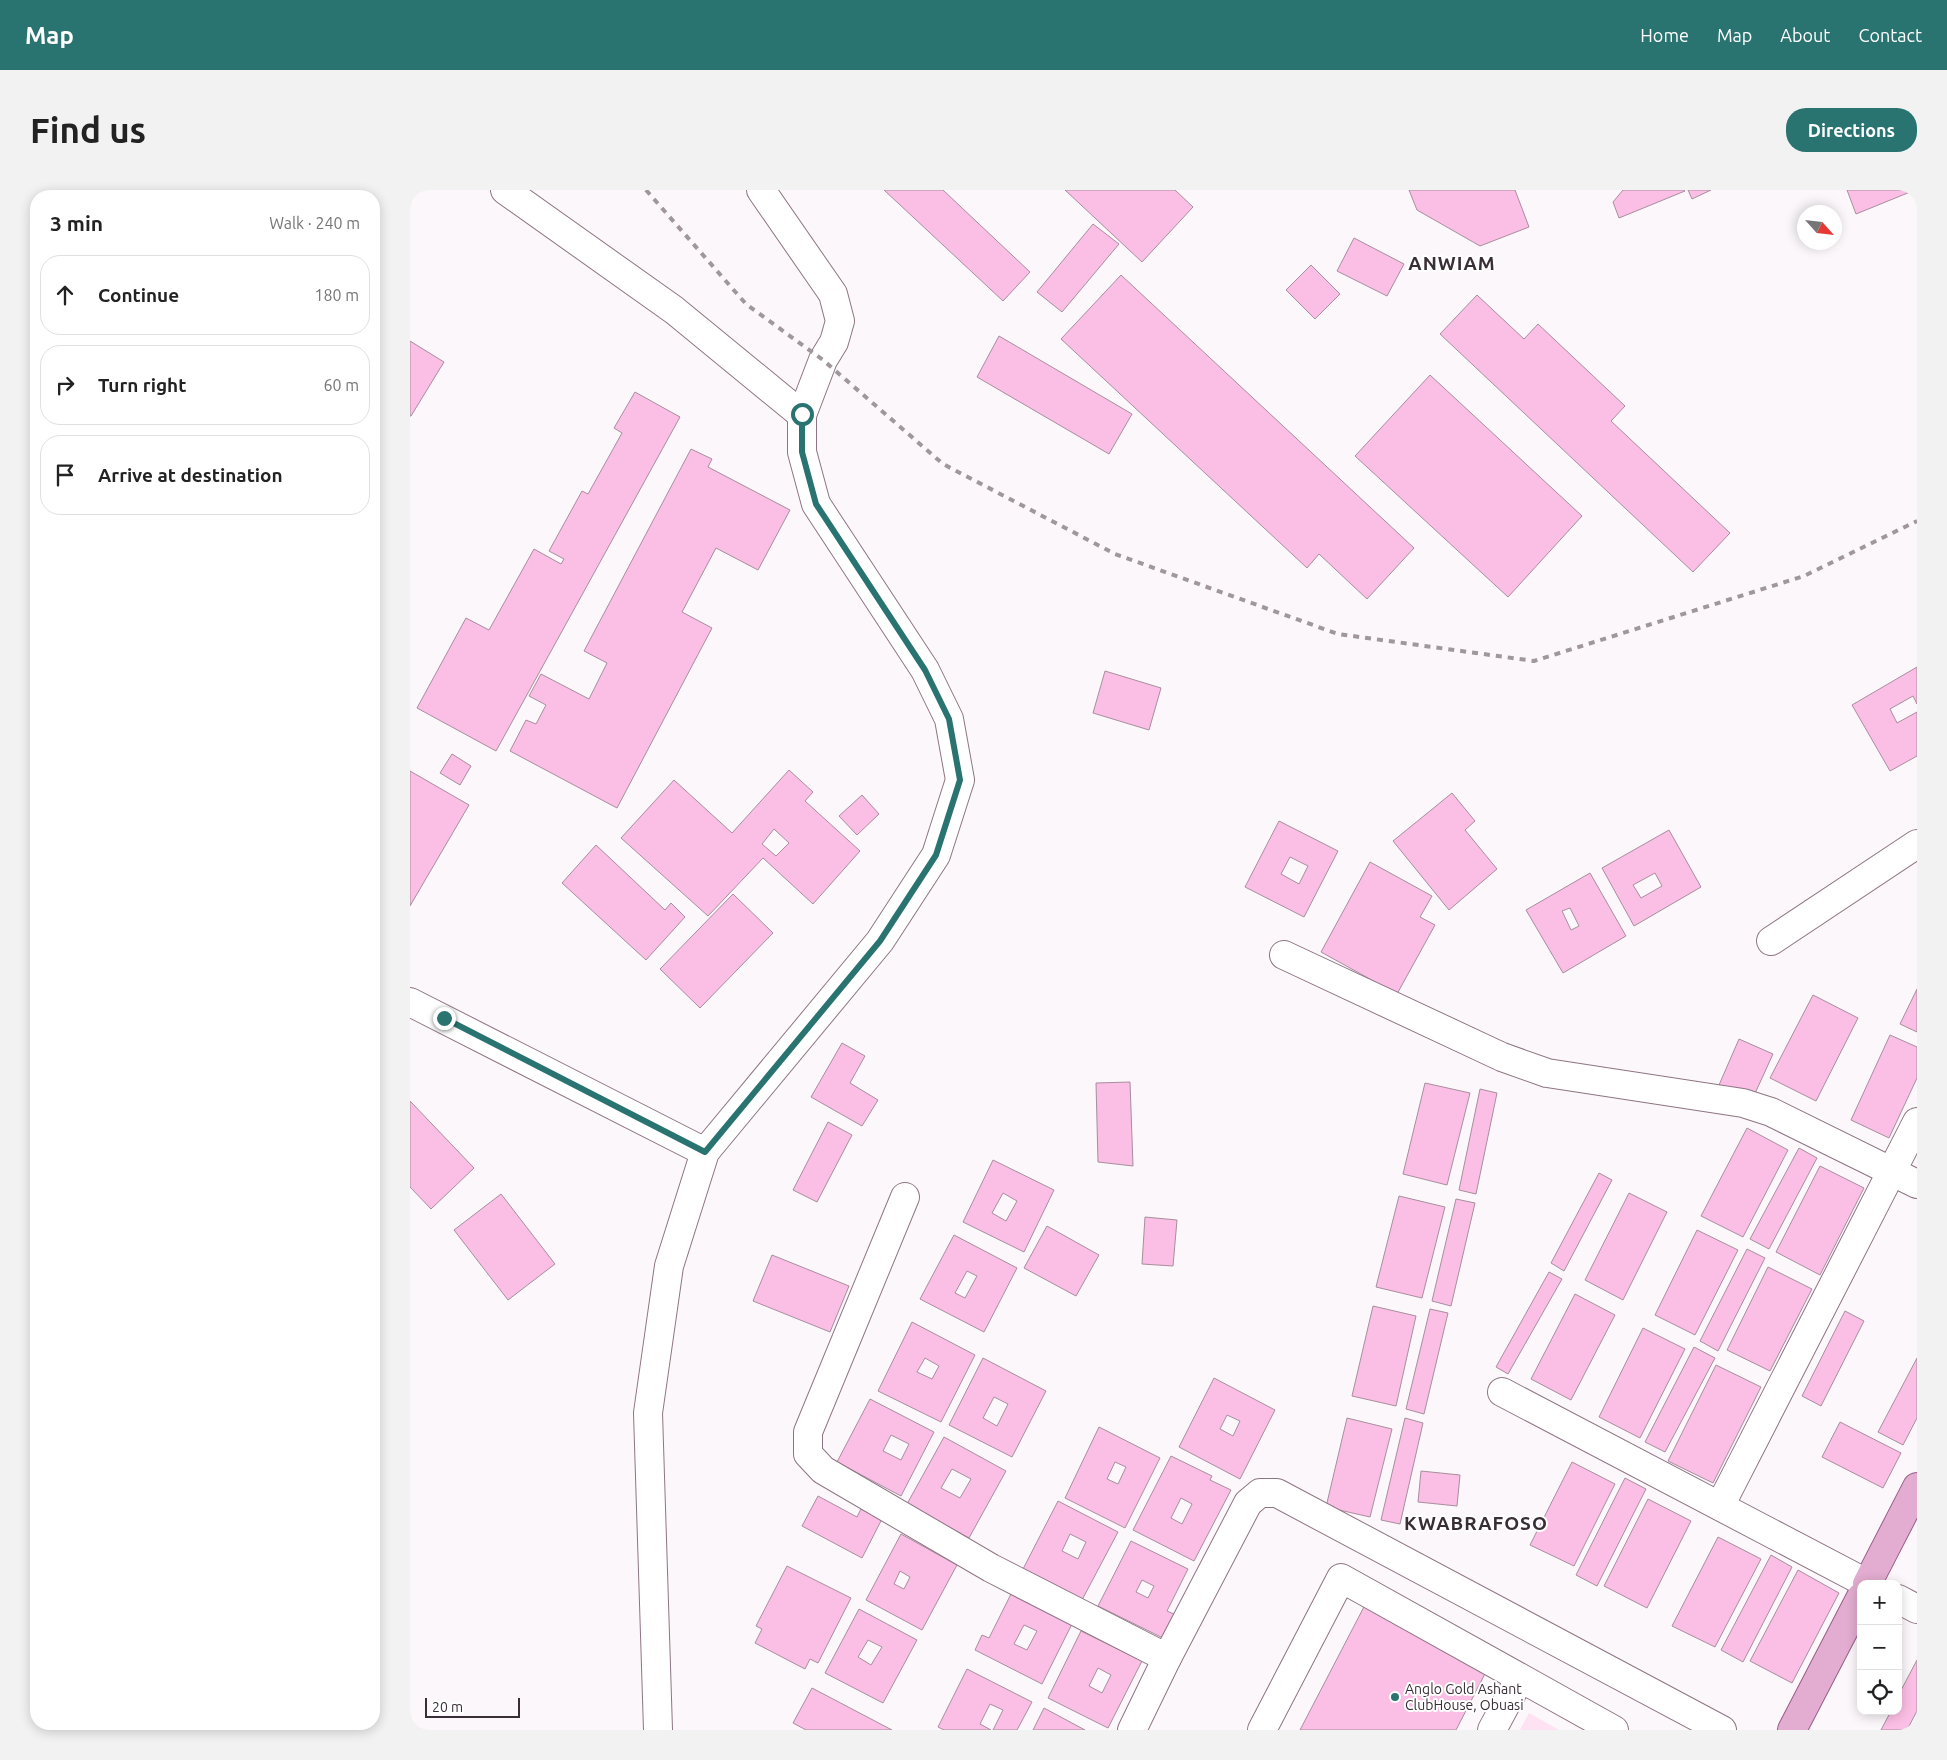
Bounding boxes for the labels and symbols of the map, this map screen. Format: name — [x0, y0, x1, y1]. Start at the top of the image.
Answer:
north arrow — [1797, 205, 1842, 250]
district label: ANWIAM — [1408, 252, 1496, 274]
route start — [791, 403, 814, 426]
route end — [433, 1007, 456, 1030]
district label: KWABRAFOSO — [1404, 1512, 1548, 1534]
place label: Anglo Gold Ashant ClubHouse, Obuasi — [1405, 1681, 1524, 1713]
marker: Anglo Gold Ashant ClubHouse, Obuasi — [1389, 1691, 1401, 1703]
scale bar — [425, 1695, 520, 1718]

